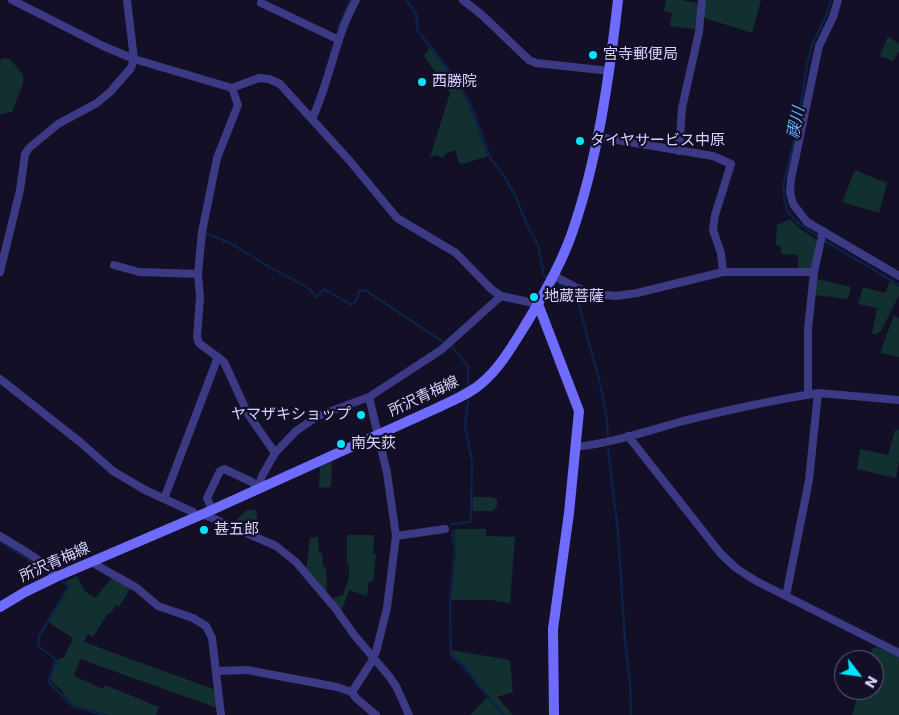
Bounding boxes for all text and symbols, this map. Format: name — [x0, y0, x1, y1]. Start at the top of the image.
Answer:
place label: 宮寺郵便局 — [603, 46, 678, 64]
marker: 宮寺郵便局 — [587, 49, 599, 61]
place label: 西勝院 — [432, 73, 477, 91]
marker: 西勝院 — [416, 76, 428, 88]
water label: 禊川 — [785, 105, 809, 141]
place label: タイヤサービス中原 — [590, 132, 725, 150]
marker: タイヤサービス中原 — [574, 135, 586, 147]
place label: 地蔵菩薩 — [544, 288, 604, 306]
marker: 地蔵菩薩 — [528, 291, 540, 303]
street label: 所沢青梅線 — [386, 373, 462, 421]
place label: ヤマザキショップ — [231, 406, 351, 424]
marker: ヤマザキショップ — [355, 409, 367, 421]
place label: 南矢荻 — [351, 435, 396, 453]
marker: 南矢荻 — [335, 438, 347, 450]
place label: 甚五郎 — [214, 521, 259, 539]
marker: 甚五郎 — [198, 524, 210, 536]
street label: 所沢青梅線 — [17, 540, 93, 586]
north arrow — [834, 650, 884, 700]
text: N — [860, 672, 882, 692]

